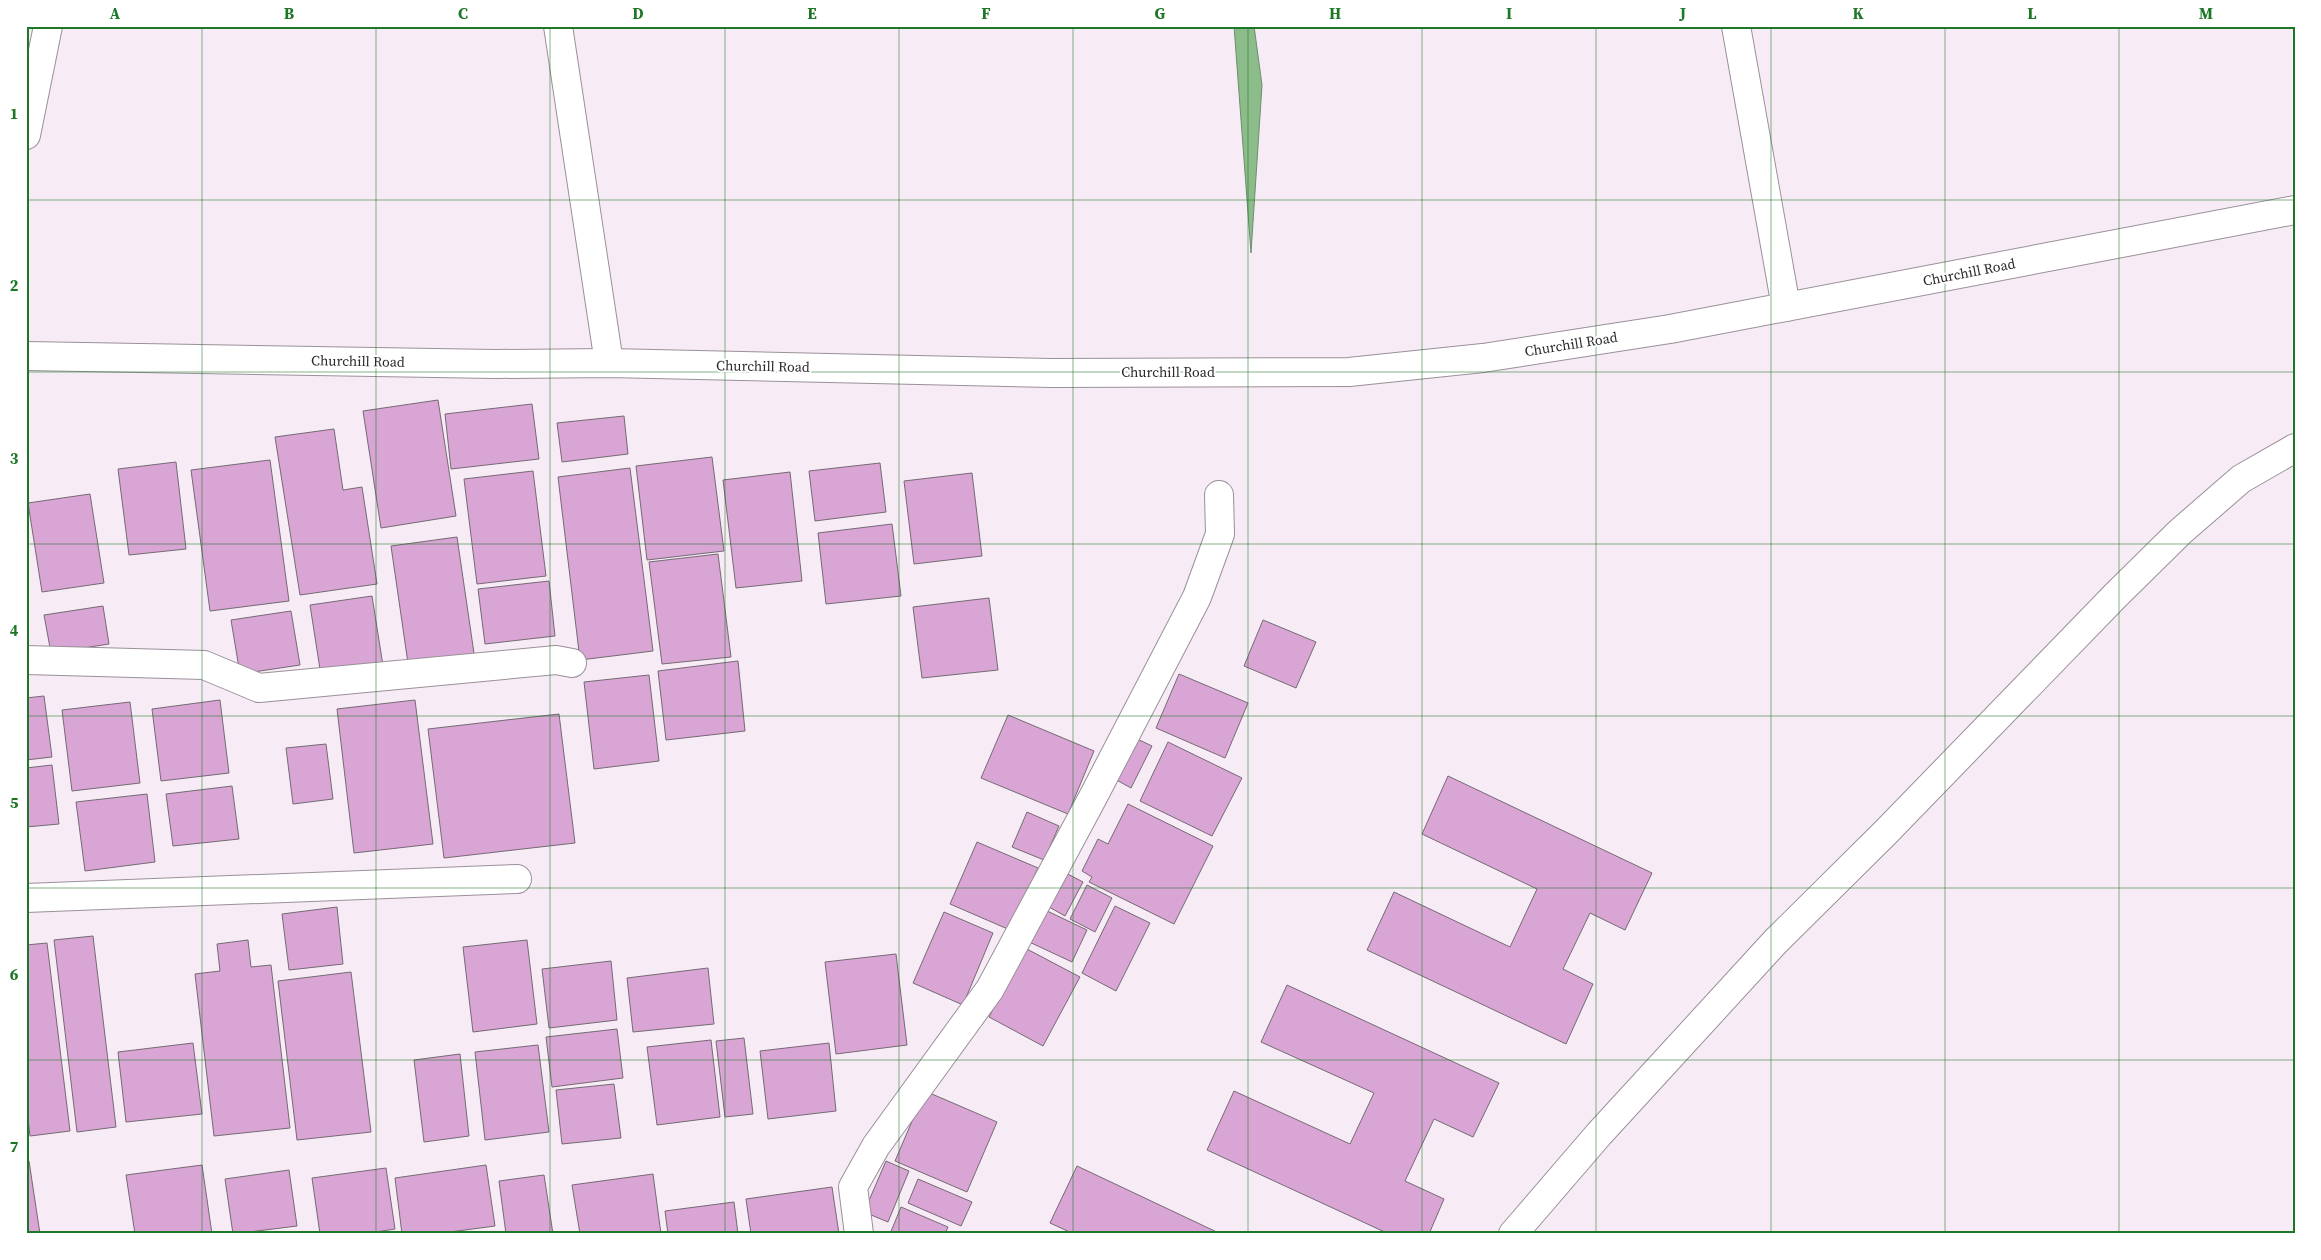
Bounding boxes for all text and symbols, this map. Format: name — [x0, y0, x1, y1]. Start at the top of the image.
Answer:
text: A — [110, 2, 121, 24]
text: B — [284, 2, 295, 24]
text: C — [458, 2, 468, 24]
text: D — [632, 2, 644, 24]
text: E — [807, 2, 817, 24]
text: F — [981, 2, 991, 24]
text: G — [1155, 2, 1166, 24]
text: H — [1329, 2, 1341, 24]
text: I — [1506, 2, 1512, 24]
text: J — [1679, 2, 1686, 24]
text: K — [1852, 2, 1864, 24]
text: L — [2027, 2, 2037, 24]
text: M — [2199, 2, 2213, 24]
text: 1 — [10, 102, 18, 124]
street label: Churchill Road — [1921, 253, 2017, 291]
text: 2 — [10, 274, 19, 296]
street label: Churchill Road — [1523, 327, 1619, 361]
street label: Churchill Road — [311, 350, 405, 372]
street label: Churchill Road — [716, 355, 810, 377]
street label: Churchill Road — [1121, 362, 1215, 382]
text: 3 — [10, 447, 19, 469]
text: 4 — [10, 619, 19, 641]
text: 5 — [10, 791, 19, 813]
text: 6 — [10, 963, 19, 985]
text: 7 — [10, 1135, 19, 1157]

